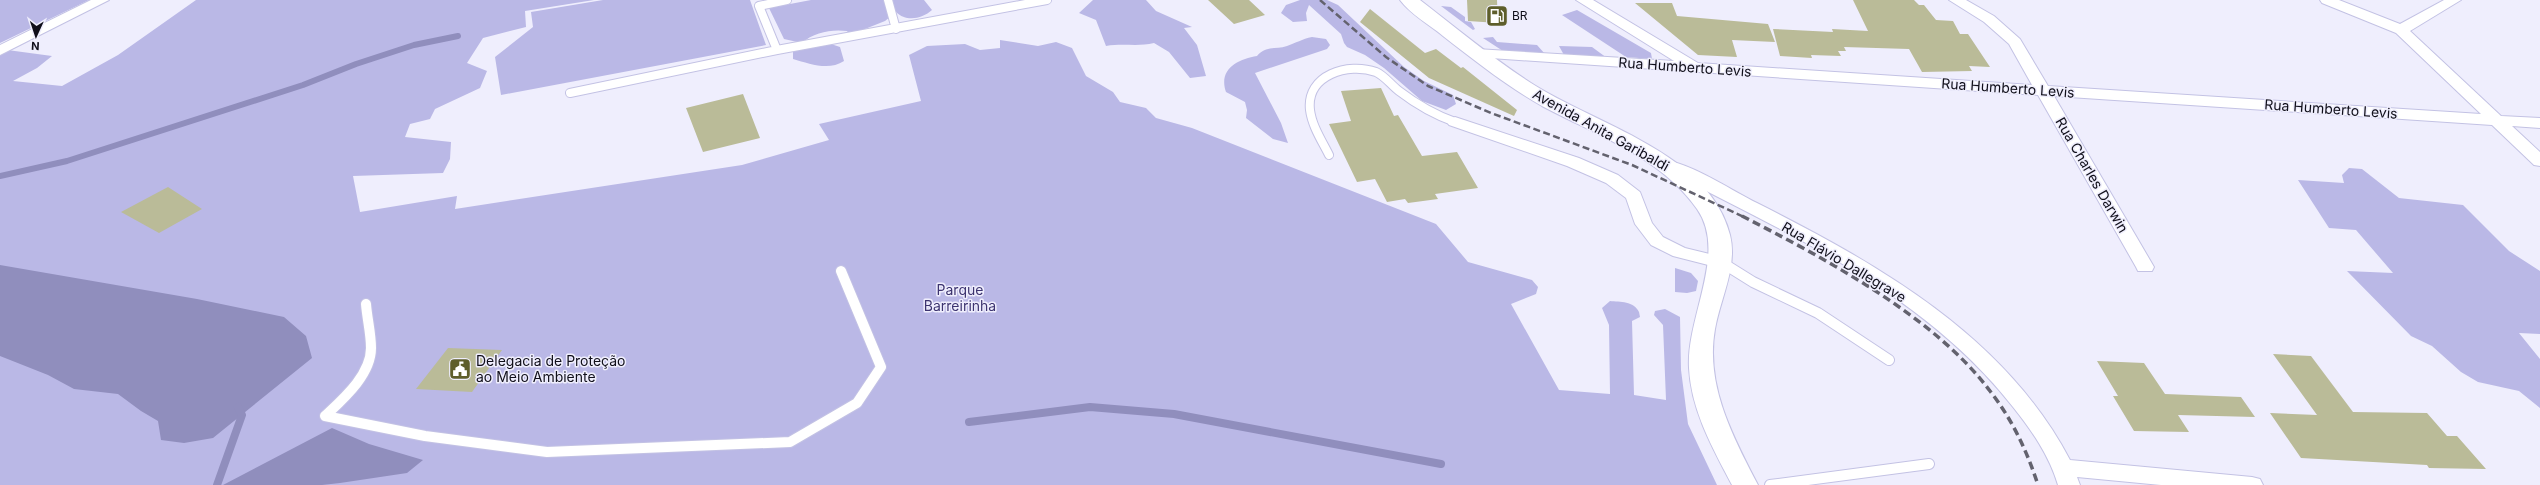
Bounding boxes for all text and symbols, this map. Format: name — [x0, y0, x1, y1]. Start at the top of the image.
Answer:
fuel station icon: BR — [1484, 3, 1510, 29]
place label: BR — [1512, 8, 1528, 23]
north arrow — [16, 16, 56, 56]
text: N — [31, 39, 40, 53]
street label: Rua Humberto Levis — [1618, 53, 1752, 80]
street label: Rua Humberto Levis — [1941, 74, 2075, 101]
street label: Avenida Anita Garibaldi — [1530, 85, 1672, 174]
street label: Rua Humberto Levis — [2264, 95, 2398, 122]
street label: Rua Charles Darwin — [2052, 114, 2132, 235]
street label: Rua Flávio Dallegrave — [1779, 218, 1910, 305]
park label: Parque Barreirinha — [924, 281, 996, 314]
place label: Delegacia de Proteção ao Meio Ambiente — [476, 352, 626, 385]
public building icon: Delegacia de Proteção ao Meio Ambiente — [447, 356, 473, 382]

